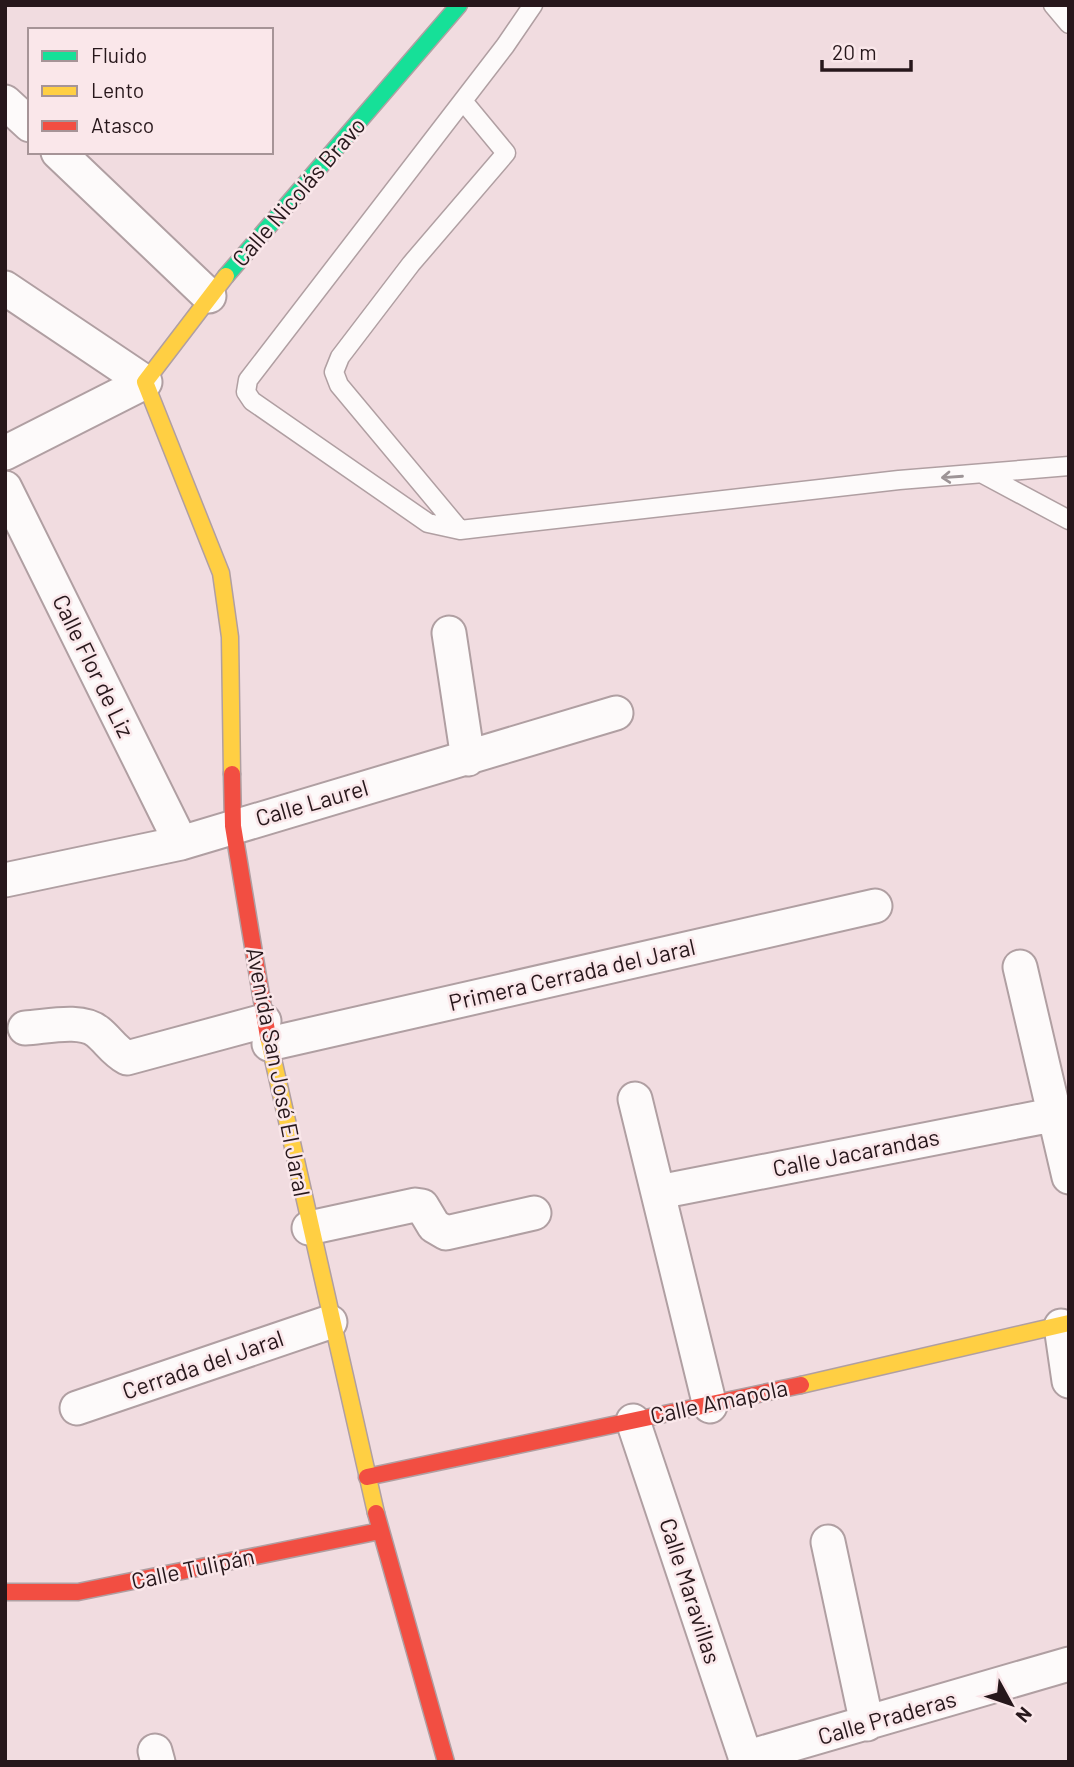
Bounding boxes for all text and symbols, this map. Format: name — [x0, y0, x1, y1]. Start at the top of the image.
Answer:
legend — [28, 28, 273, 154]
scale bar — [822, 28, 911, 72]
text: 20 m — [832, 39, 877, 64]
text: Fluido — [91, 42, 147, 67]
text: Lento — [91, 77, 144, 102]
street label: Calle Nicolás Bravo — [226, 111, 371, 272]
text: Atasco — [91, 112, 154, 137]
one-way arrow — [941, 471, 964, 484]
street label: Calle Flor de Liz — [47, 590, 141, 742]
street label: Calle Laurel — [252, 773, 371, 831]
street label: Primera Cerrada del Jaral — [446, 932, 698, 1016]
street label: Avenida San José El Jaral — [241, 945, 317, 1199]
street label: Calle Jacarandas — [770, 1122, 942, 1182]
street label: Cerrada del Jaral — [118, 1323, 287, 1405]
street label: Calle Amapola — [647, 1373, 790, 1429]
street label: Calle Maravillas — [654, 1514, 728, 1667]
street label: Calle Tulipán — [129, 1541, 257, 1595]
north arrow — [976, 1669, 1046, 1739]
street label: Calle Praderas — [814, 1684, 959, 1750]
text: N — [1012, 1703, 1037, 1727]

